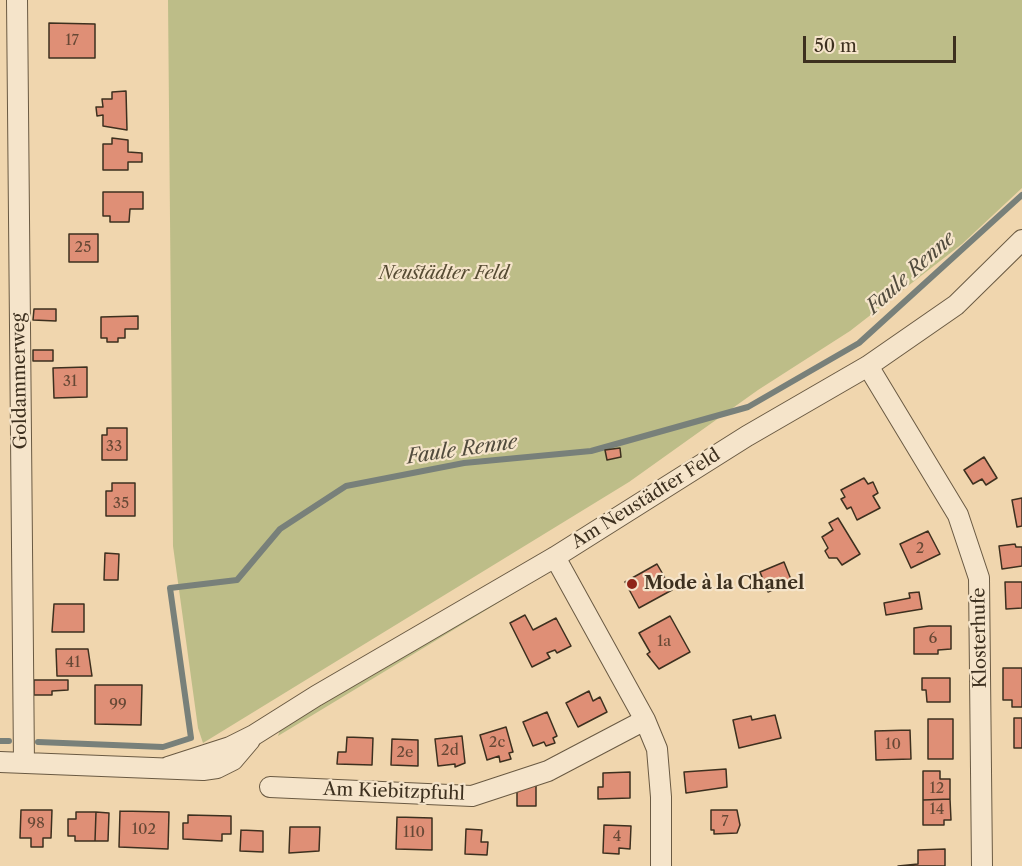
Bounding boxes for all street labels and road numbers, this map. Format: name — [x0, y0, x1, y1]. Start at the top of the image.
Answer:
street label: Goldammerweg — [8, 313, 32, 449]
street label: Am Neustädter Feld — [568, 444, 724, 554]
street label: Klosterhufe — [968, 587, 992, 689]
street label: Am Kiebitzpfuhl — [323, 779, 465, 805]

